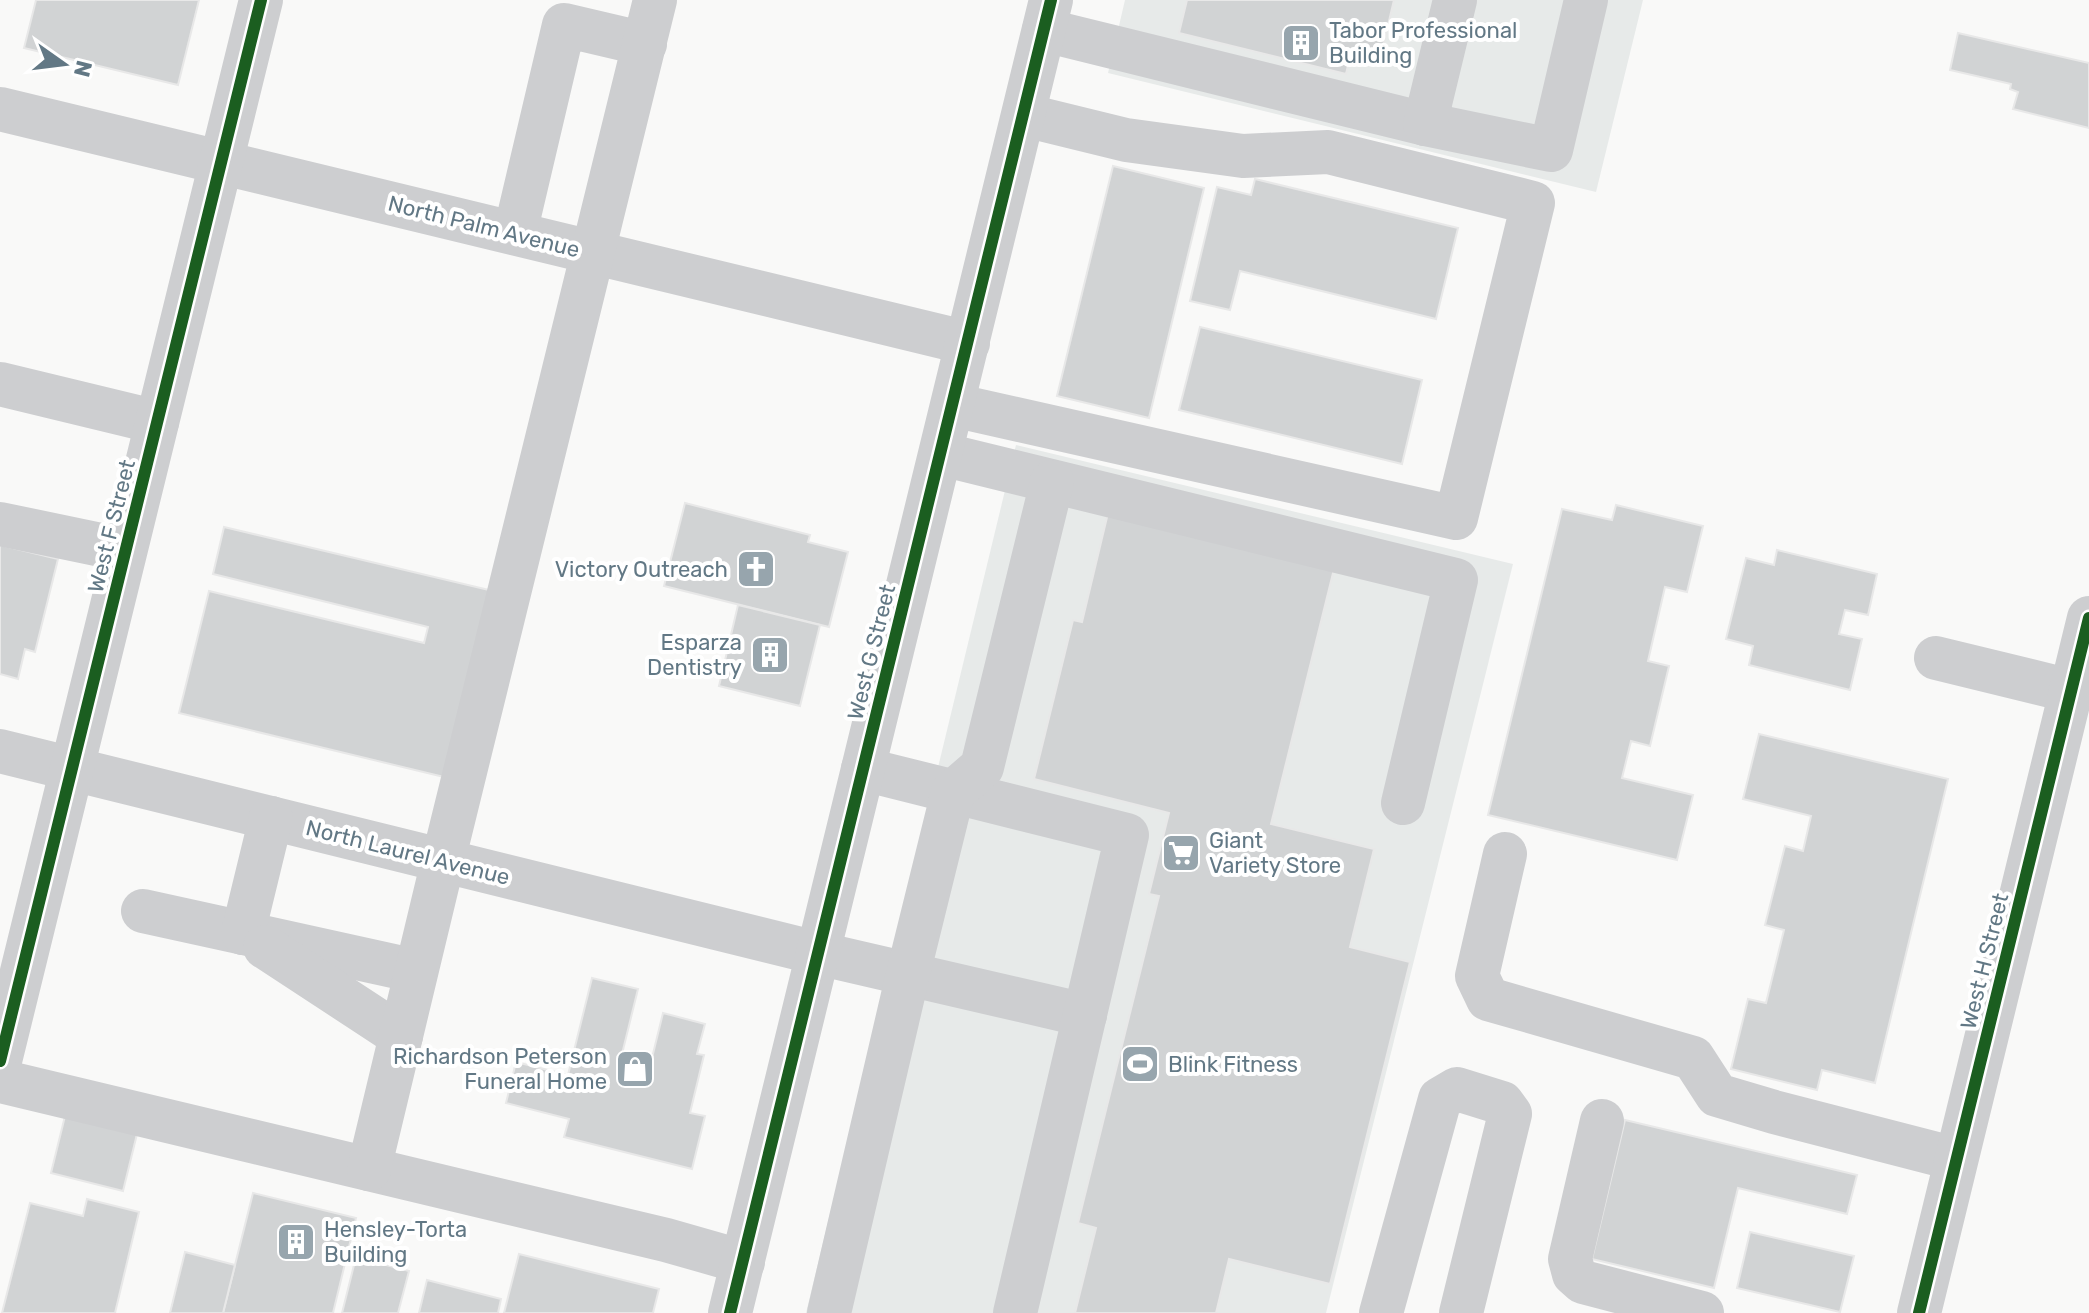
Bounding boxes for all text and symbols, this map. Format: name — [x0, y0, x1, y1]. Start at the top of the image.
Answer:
place label: Tabor Professional Building — [1329, 17, 1517, 69]
building icon: Tabor Professional Building — [1280, 22, 1322, 64]
north arrow — [24, 24, 104, 104]
text: N — [68, 58, 98, 80]
street label: North Palm Avenue — [385, 190, 582, 263]
street label: West F Street — [82, 456, 141, 595]
church icon: Victory Outreach — [735, 548, 777, 590]
place label: Victory Outreach — [555, 556, 728, 583]
street label: West G Street — [842, 581, 901, 723]
place label: Esparza Dentistry — [647, 629, 742, 681]
building icon: Esparza Dentistry — [749, 634, 791, 676]
street label: North Laurel Avenue — [303, 814, 513, 891]
place label: Giant Variety Store — [1209, 827, 1341, 879]
supermarket icon: Giant Variety Store — [1160, 832, 1202, 874]
street label: West H Street — [1955, 890, 2015, 1032]
place label: Richardson Peterson Funeral Home — [393, 1043, 607, 1095]
sports icon: Blink Fitness — [1119, 1043, 1161, 1085]
shop icon: Richardson Peterson Funeral Home — [614, 1048, 656, 1090]
place label: Blink Fitness — [1168, 1051, 1298, 1078]
place label: Hensley-Torta Building — [324, 1216, 467, 1268]
building icon: Hensley-Torta Building — [275, 1221, 317, 1263]

